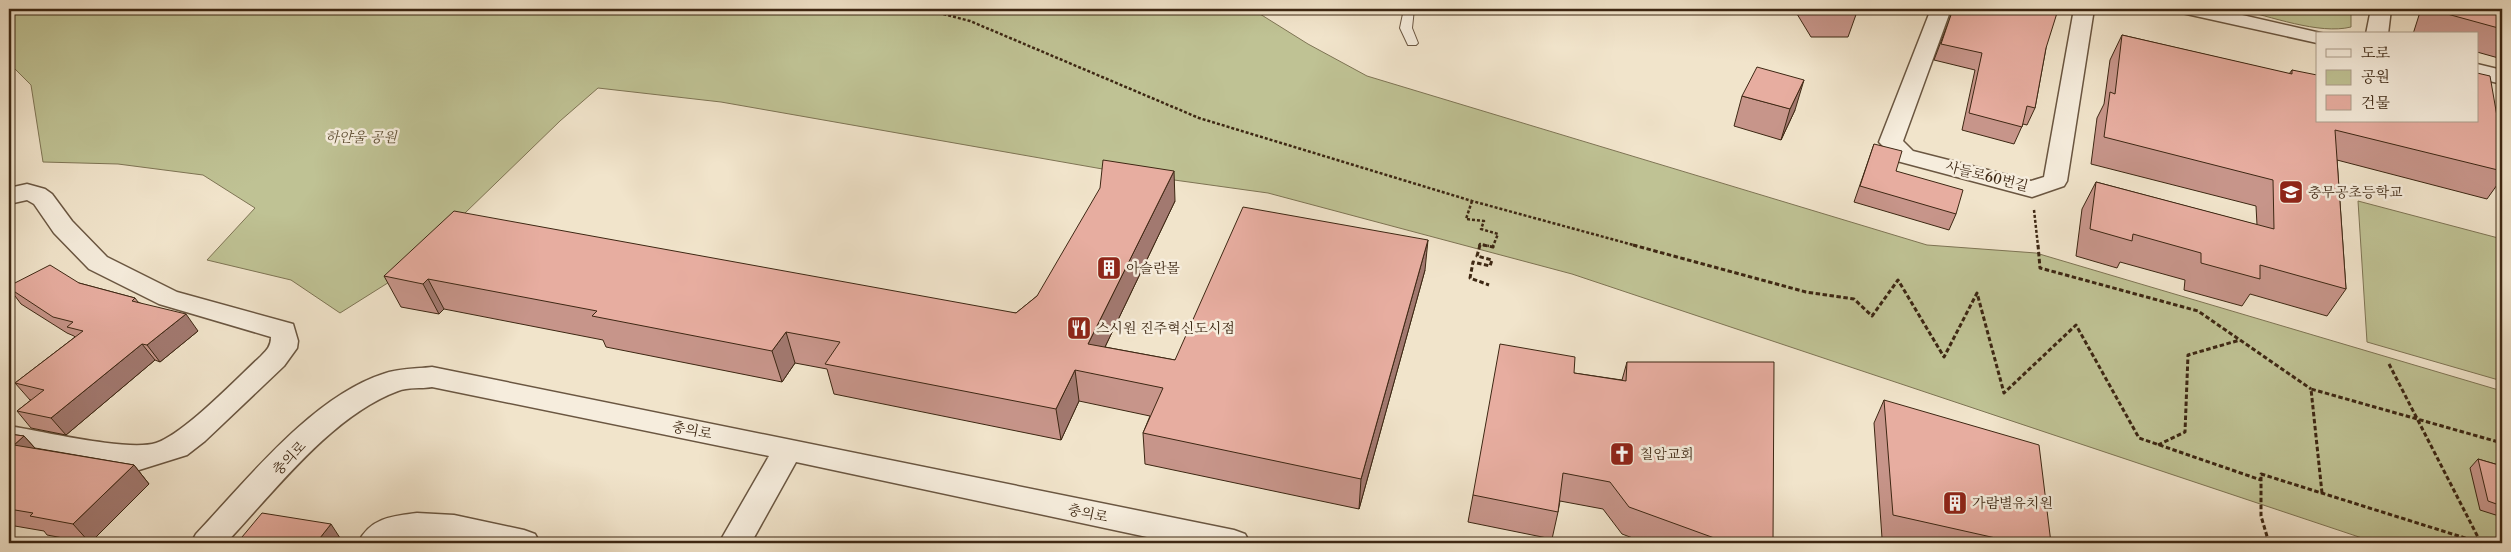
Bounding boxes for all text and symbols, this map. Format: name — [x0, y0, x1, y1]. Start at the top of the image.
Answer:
legend — [2316, 32, 2478, 122]
text: 도로 — [2361, 43, 2390, 62]
text: 공원 — [2361, 67, 2390, 86]
text: 건물 — [2361, 93, 2390, 112]
park label: 하얀울 공원 — [325, 128, 398, 146]
street label: 사들로60번길 — [1944, 157, 2030, 195]
school or university icon: 충무공초등학교 — [2278, 179, 2304, 205]
place label: 충무공초등학교 — [2308, 183, 2403, 201]
building icon: 아슬란몰 — [1096, 255, 1122, 281]
place label: 아슬란몰 — [1126, 259, 1180, 277]
restaurant icon: 스시원 진주혁신도시점 — [1066, 315, 1092, 341]
place label: 스시원 진주혁신도시점 — [1096, 319, 1235, 337]
street label: 충의로 — [670, 417, 714, 443]
street label: 충의로 — [268, 437, 310, 479]
church icon: 칠암교회 — [1609, 441, 1635, 467]
place label: 칠암교회 — [1640, 445, 1694, 463]
building icon: 가람별유치원 — [1942, 490, 1968, 516]
place label: 가람별유치원 — [1972, 494, 2053, 512]
street label: 충의로 — [1066, 500, 1110, 526]

